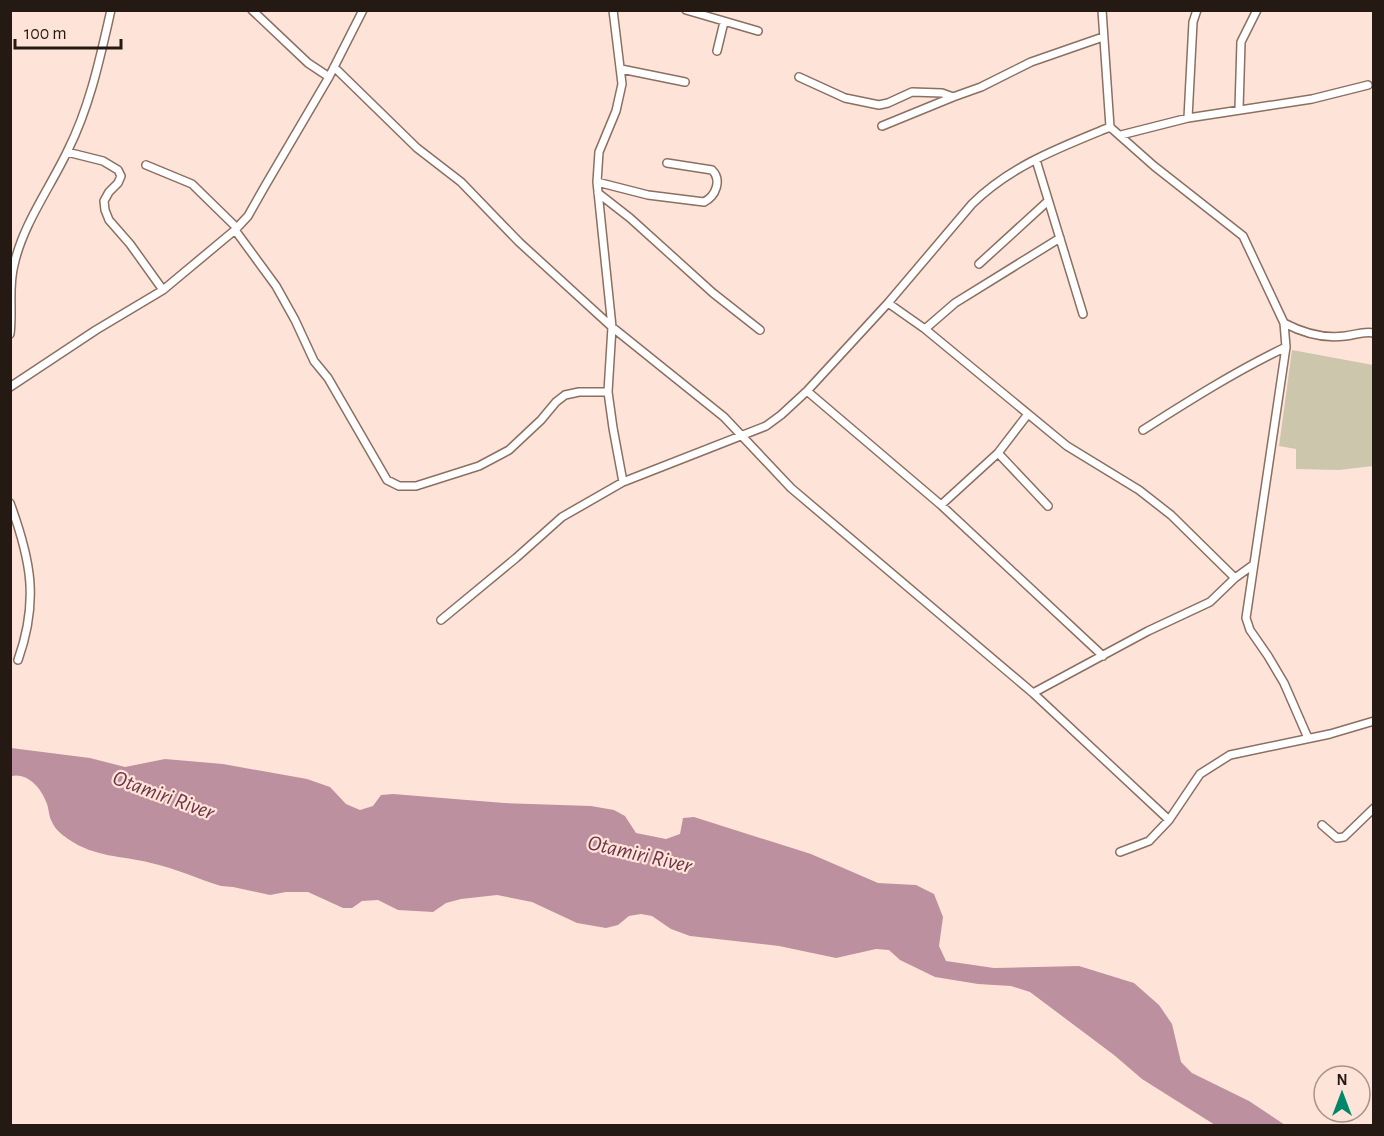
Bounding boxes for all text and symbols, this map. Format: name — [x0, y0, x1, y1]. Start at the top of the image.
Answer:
scale bar — [15, 12, 122, 50]
text: 100 m — [24, 25, 67, 43]
water label: Otamiri River — [110, 766, 218, 824]
water label: Otamiri River — [585, 831, 695, 877]
north arrow — [1312, 1064, 1372, 1124]
text: N — [1336, 1072, 1348, 1088]

